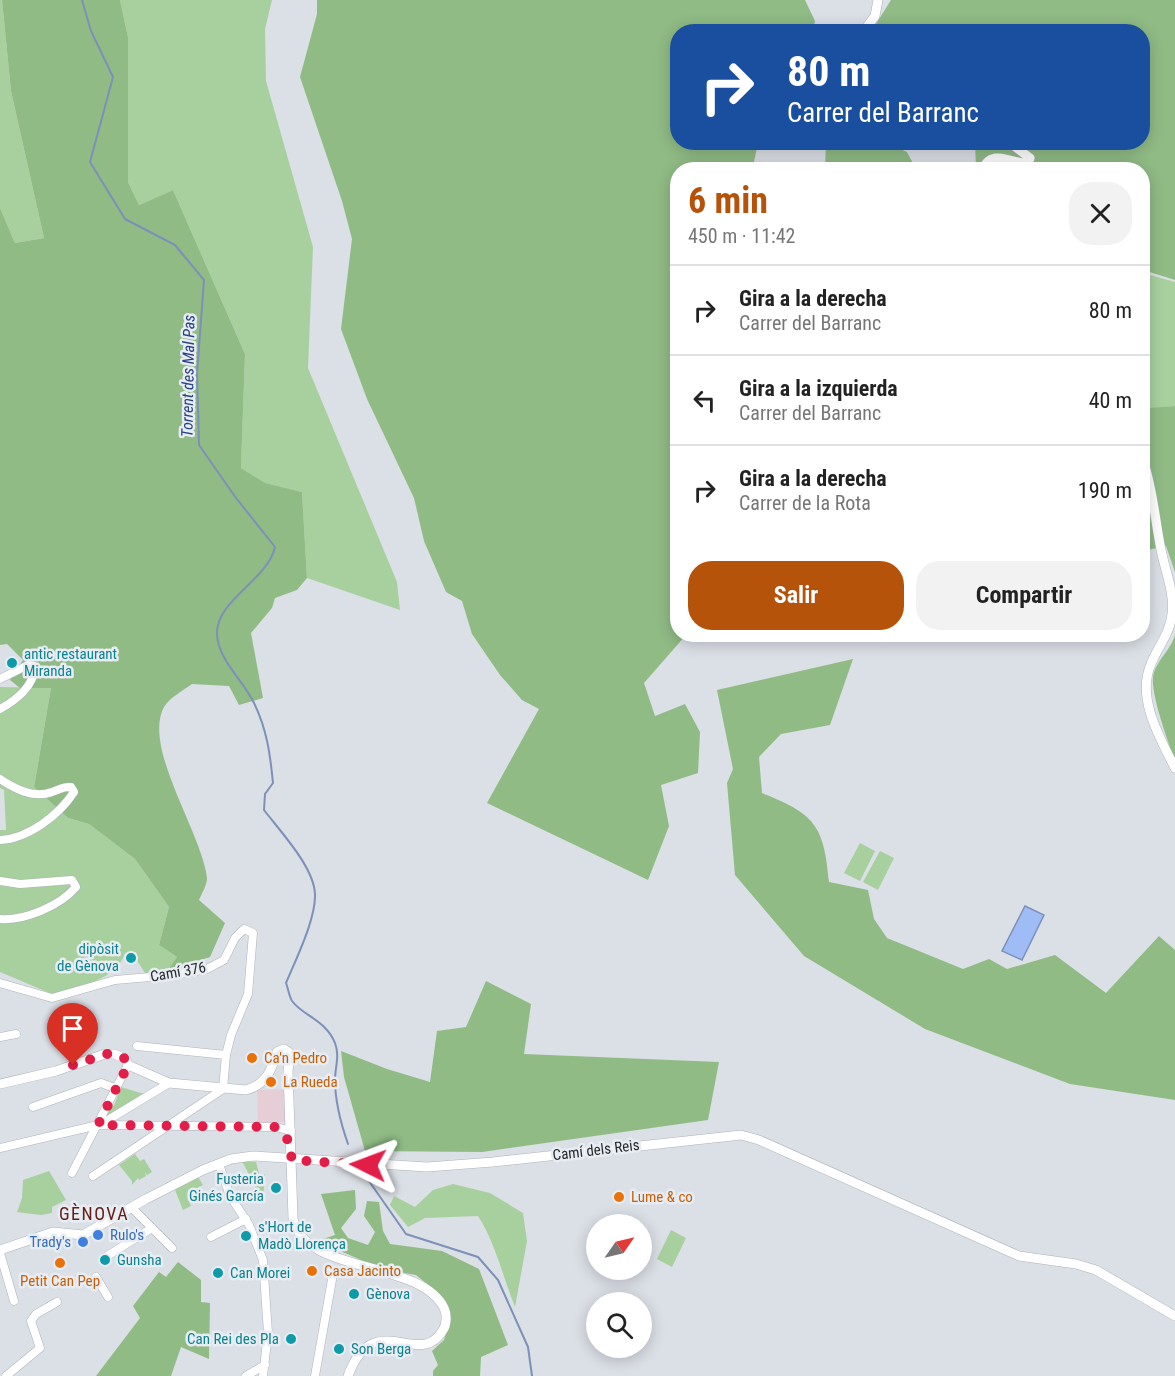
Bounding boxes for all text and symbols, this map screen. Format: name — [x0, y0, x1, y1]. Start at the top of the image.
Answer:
text: 80 m — [787, 47, 870, 96]
icon: right — [688, 48, 766, 126]
text: Carrer del Barranc — [787, 97, 979, 129]
text: 6 min — [688, 180, 768, 222]
button: close — [1069, 182, 1132, 245]
text: 450 m · 11:42 — [688, 224, 795, 248]
text: Gira a la derecha — [739, 286, 887, 311]
icon: right — [688, 294, 721, 327]
text: 80 m — [1089, 298, 1132, 323]
text: Carrer del Barranc — [739, 311, 881, 335]
water label: Torrent des Mal Pas — [177, 315, 199, 437]
text: Gira a la izquierda — [739, 376, 898, 401]
icon: left — [688, 384, 721, 417]
text: 40 m — [1089, 388, 1132, 413]
text: Carrer del Barranc — [739, 401, 881, 425]
text: Gira a la derecha — [739, 466, 887, 491]
icon: right — [688, 474, 721, 507]
text: 190 m — [1078, 478, 1132, 503]
text: Carrer de la Rota — [739, 491, 871, 515]
button: Salir — [688, 561, 904, 630]
button: Compartir — [916, 561, 1132, 630]
place label: antic restaurant Miranda — [24, 645, 117, 680]
marker: antic restaurant Miranda — [5, 656, 19, 670]
place label: dipòsit de Gènova — [57, 940, 119, 975]
marker: dipòsit de Gènova — [124, 951, 138, 965]
street label: Camí 376 — [149, 958, 207, 986]
pin — [47, 1003, 98, 1065]
icon: arrive — [56, 1012, 89, 1045]
place label: Ca'n Pedro — [264, 1049, 327, 1067]
marker: Ca'n Pedro — [245, 1051, 259, 1065]
place label: La Rueda — [283, 1073, 338, 1091]
marker: La Rueda — [264, 1075, 278, 1089]
position arrow — [336, 1133, 400, 1197]
street label: Camí dels Reis — [552, 1136, 641, 1164]
place label: Fusteria Ginés García — [189, 1170, 264, 1205]
marker: Fusteria Ginés García — [269, 1181, 283, 1195]
place label: Lume & co — [631, 1188, 693, 1206]
marker: Lume & co — [612, 1190, 626, 1204]
district label: GÈNOVA — [59, 1203, 129, 1224]
north arrow — [586, 1214, 652, 1280]
map controls — [586, 1214, 652, 1358]
place label: s'Hort de Madò Llorença — [258, 1218, 346, 1253]
place label: Rulo's — [110, 1226, 144, 1244]
marker: Rulo's — [91, 1228, 105, 1242]
marker: s'Hort de Madò Llorença — [239, 1229, 253, 1243]
place label: Trady's — [30, 1233, 71, 1251]
marker: Trady's — [76, 1235, 90, 1249]
place label: Gunsha — [117, 1251, 162, 1269]
marker: Gunsha — [98, 1253, 112, 1267]
marker: Petit Can Pep — [53, 1256, 67, 1270]
place label: Casa Jacinto — [324, 1262, 401, 1280]
place label: Can Morei — [230, 1264, 290, 1282]
marker: Casa Jacinto — [305, 1264, 319, 1278]
marker: Can Morei — [211, 1266, 225, 1280]
place label: Petit Can Pep — [20, 1272, 100, 1290]
place label: Gènova — [366, 1285, 410, 1303]
marker: Gènova — [347, 1287, 361, 1301]
button: search — [586, 1292, 652, 1358]
place label: Can Rei des Pla — [187, 1330, 279, 1348]
marker: Can Rei des Pla — [284, 1332, 298, 1346]
place label: Son Berga — [351, 1340, 411, 1358]
marker: Son Berga — [332, 1342, 346, 1356]

